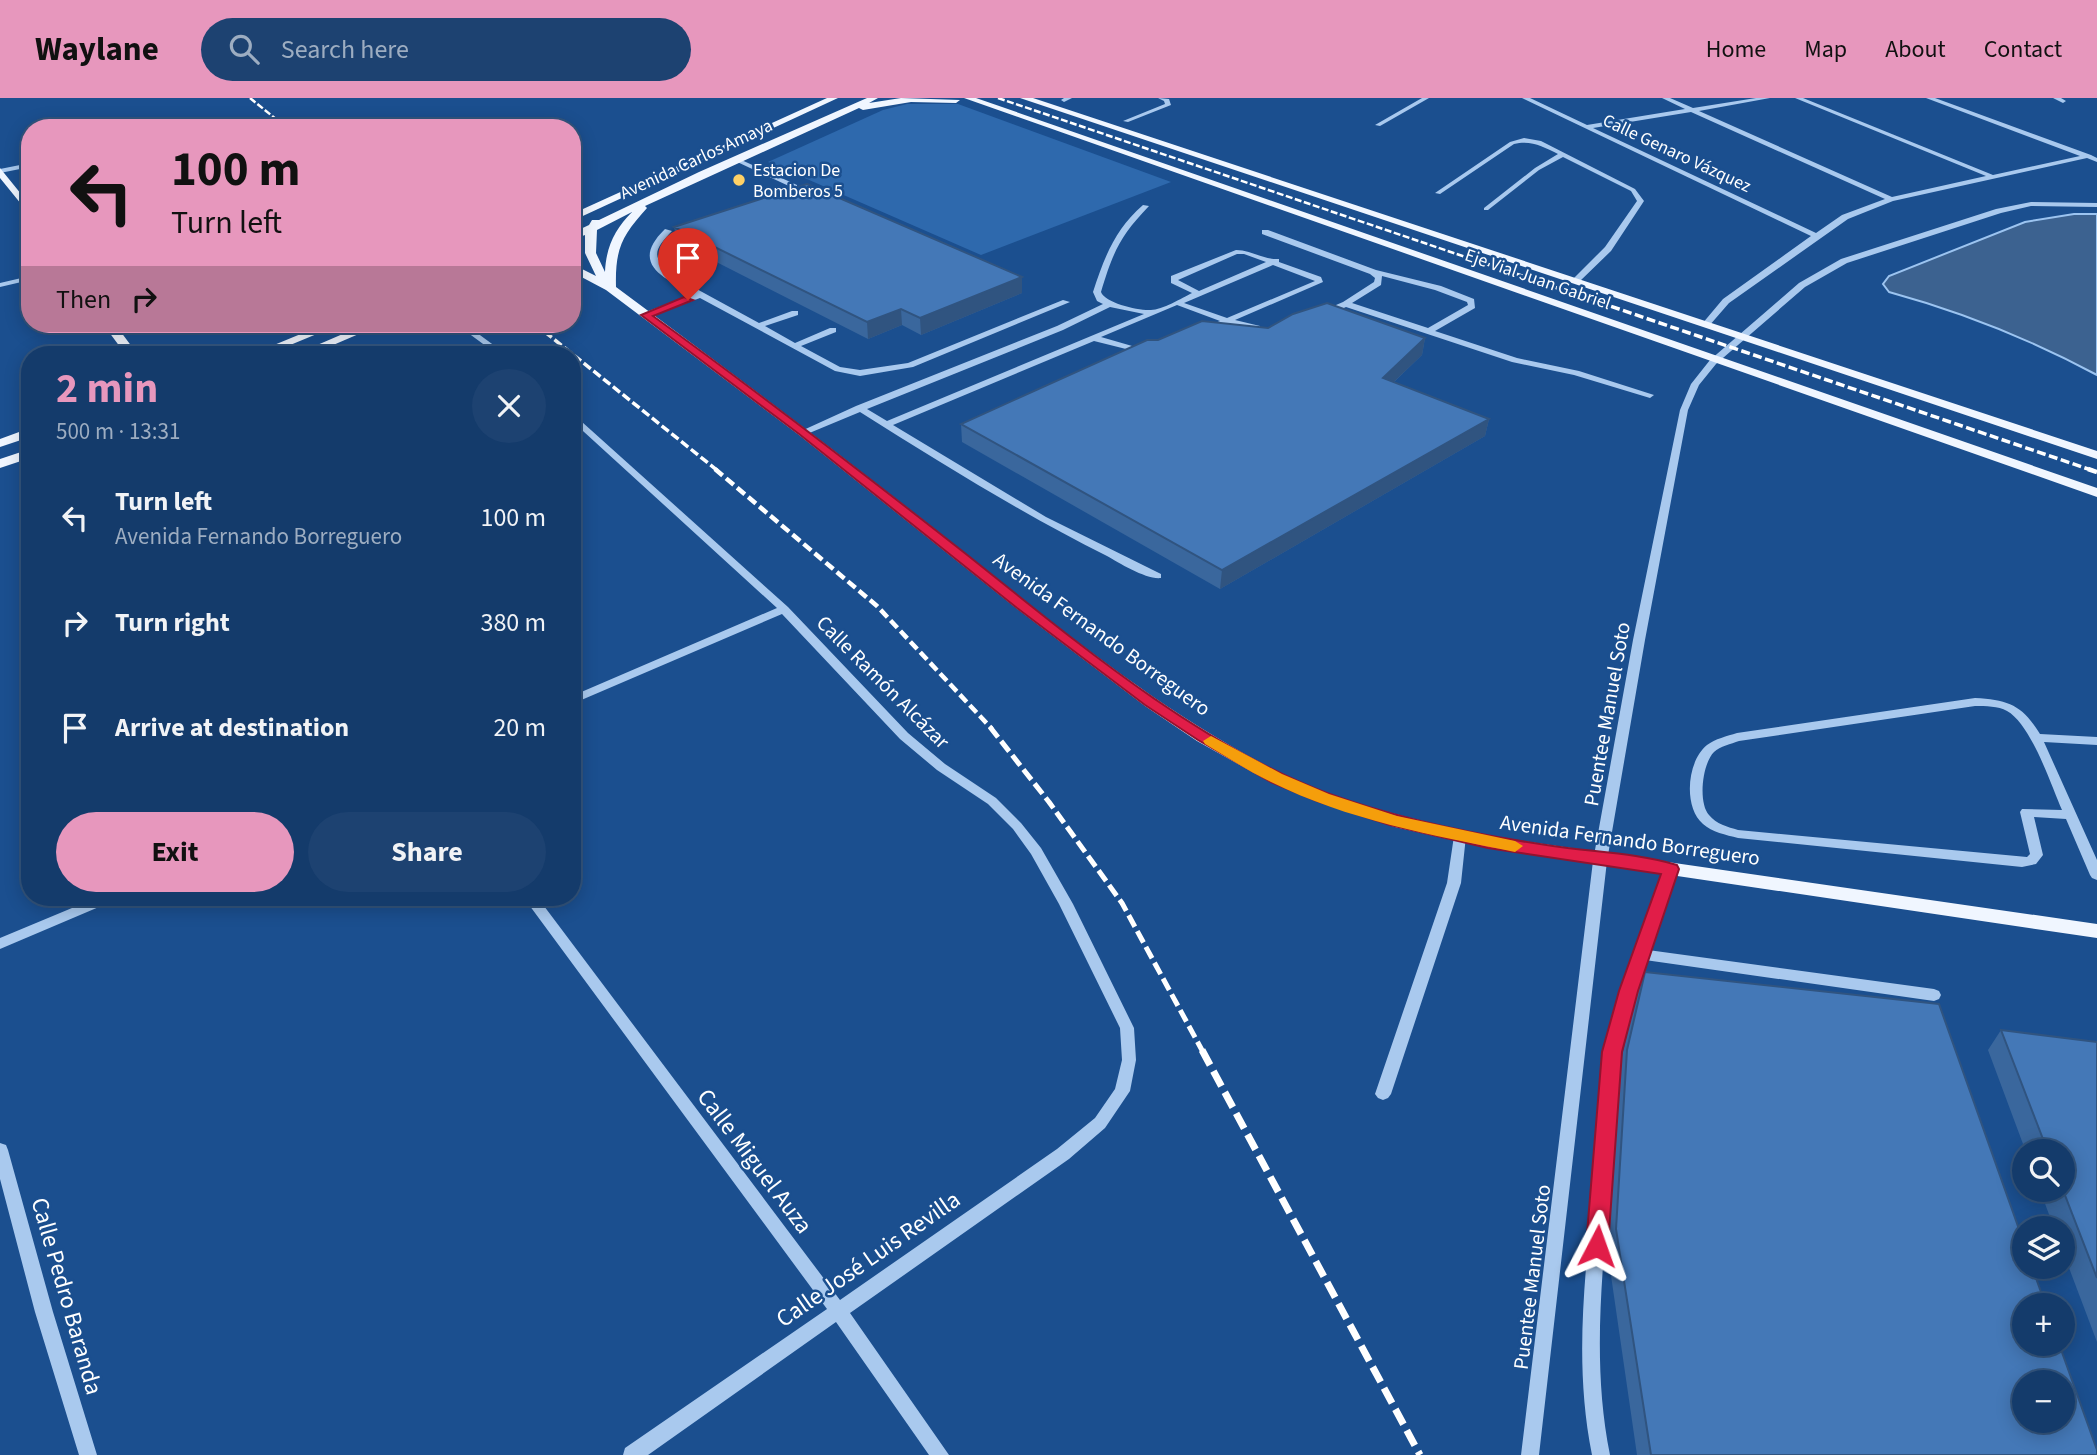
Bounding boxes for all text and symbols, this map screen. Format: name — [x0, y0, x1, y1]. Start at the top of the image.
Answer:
search box — [201, 18, 691, 81]
text: Waylane — [35, 26, 159, 73]
icon: search — [225, 30, 263, 68]
text: Search here — [281, 31, 409, 68]
text: Home — [1706, 32, 1766, 67]
text: Map — [1804, 32, 1847, 67]
text: About — [1885, 32, 1946, 67]
text: Contact — [1984, 32, 2062, 67]
street label: Calle Genaro Vázquez — [1598, 108, 1755, 199]
street label: Avenida Carlos Amaya — [616, 113, 777, 206]
text: 100 m — [171, 135, 300, 205]
icon: left — [56, 147, 147, 238]
place label: Estacion De Bomberos 5 — [753, 158, 843, 204]
marker: Estacion De Bomberos 5 — [731, 172, 747, 188]
text: Turn left — [171, 200, 282, 246]
pin — [658, 228, 718, 300]
icon: arrive — [669, 239, 707, 277]
street label: Eje Vial Juan Gabriel — [1462, 243, 1614, 316]
icon: right — [125, 280, 163, 318]
text: Then — [56, 281, 111, 318]
text: 2 min — [56, 359, 158, 419]
button: close — [472, 369, 546, 443]
text: 500 m · 13:31 — [56, 415, 180, 448]
text: Turn left — [115, 483, 212, 520]
icon: left — [56, 499, 94, 537]
text: 100 m — [480, 499, 546, 536]
text: Avenida Fernando Borreguero — [115, 520, 402, 553]
street label: Avenida Fernando Borreguero — [987, 545, 1217, 723]
icon: right — [56, 604, 94, 642]
text: Turn right — [115, 604, 230, 641]
text: 380 m — [480, 604, 546, 641]
street label: Calle Ramón Alcázar — [810, 609, 957, 756]
street label: Puentee Manuel Soto — [1576, 620, 1638, 808]
icon: arrive — [56, 709, 94, 747]
text: Arrive at destination — [115, 709, 349, 746]
text: 20 m — [493, 709, 546, 746]
street label: Avenida Fernando Borreguero — [1498, 807, 1762, 873]
button: Exit — [56, 812, 294, 892]
button: Share — [308, 812, 546, 892]
street label: Calle Miguel Auza — [688, 1081, 821, 1241]
map controls — [2012, 1139, 2075, 1433]
button: search — [2012, 1139, 2075, 1202]
street label: Calle José Luis Revilla — [769, 1183, 968, 1336]
street label: Puentee Manuel Soto — [1506, 1183, 1558, 1371]
street label: Calle Pedro Baranda — [22, 1194, 111, 1399]
position arrow — [1560, 1209, 1634, 1283]
button: layers — [2012, 1216, 2075, 1279]
button: + — [2012, 1293, 2075, 1356]
button: − — [2012, 1370, 2075, 1433]

